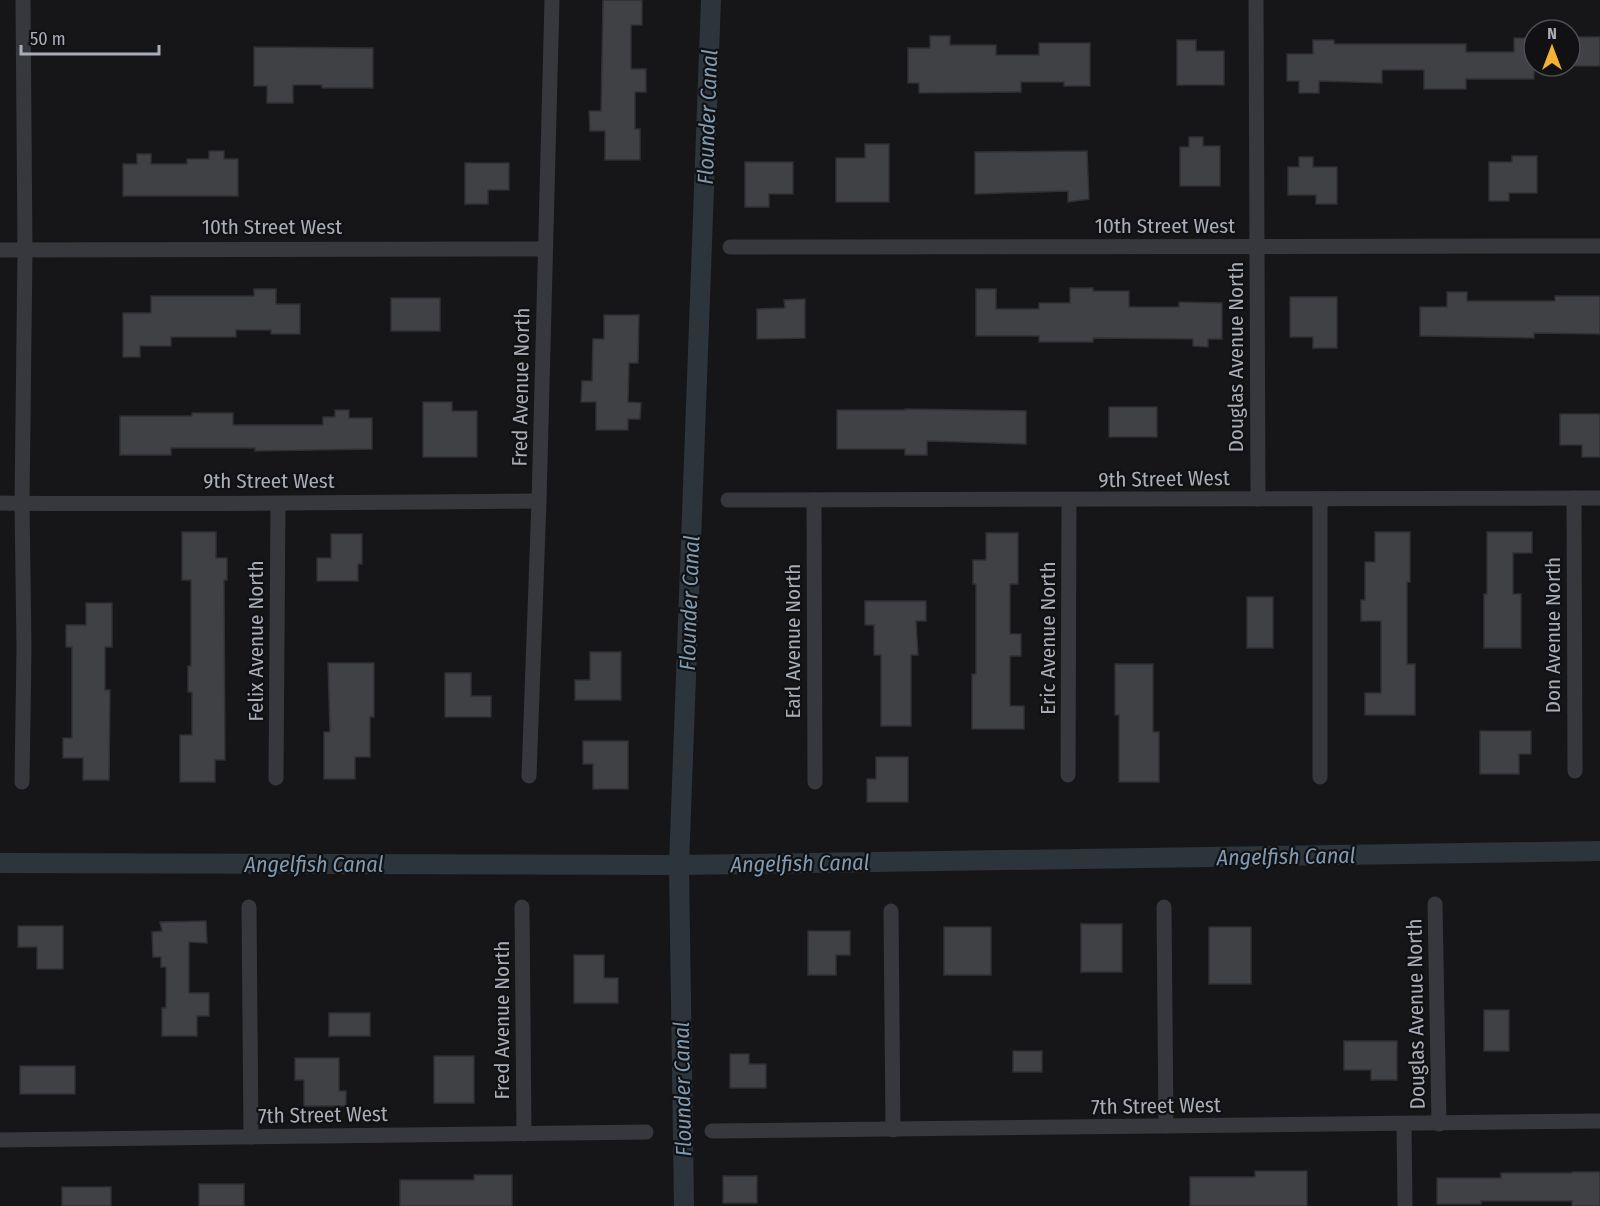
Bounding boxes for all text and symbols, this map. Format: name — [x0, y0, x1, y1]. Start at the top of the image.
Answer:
scale bar — [21, 18, 159, 56]
north arrow — [1522, 18, 1582, 78]
text: N — [1547, 24, 1557, 43]
text: 50 m — [30, 28, 66, 50]
water label: Flounder Canal — [692, 49, 723, 185]
street label: 10th Street West — [1095, 213, 1235, 239]
street label: 10th Street West — [202, 214, 342, 240]
street label: Douglas Avenue North — [1223, 262, 1249, 452]
street label: Fred Avenue North — [507, 307, 535, 467]
street label: 9th Street West — [1098, 465, 1230, 493]
street label: 9th Street West — [203, 468, 335, 494]
water label: Flounder Canal — [674, 535, 705, 671]
street label: Don Avenue North — [1540, 557, 1566, 713]
street label: Felix Avenue North — [243, 561, 269, 721]
street label: Eric Avenue North — [1035, 561, 1061, 715]
street label: Earl Avenue North — [780, 564, 806, 718]
water label: Angelfish Canal — [1215, 842, 1356, 871]
water label: Angelfish Canal — [729, 849, 870, 878]
water label: Angelfish Canal — [244, 851, 384, 878]
street label: Douglas Avenue North — [1401, 918, 1431, 1110]
street label: Fred Avenue North — [489, 941, 515, 1099]
water label: Flounder Canal — [668, 1021, 697, 1157]
street label: 7th Street West — [1091, 1092, 1221, 1120]
street label: 7th Street West — [258, 1101, 388, 1129]

